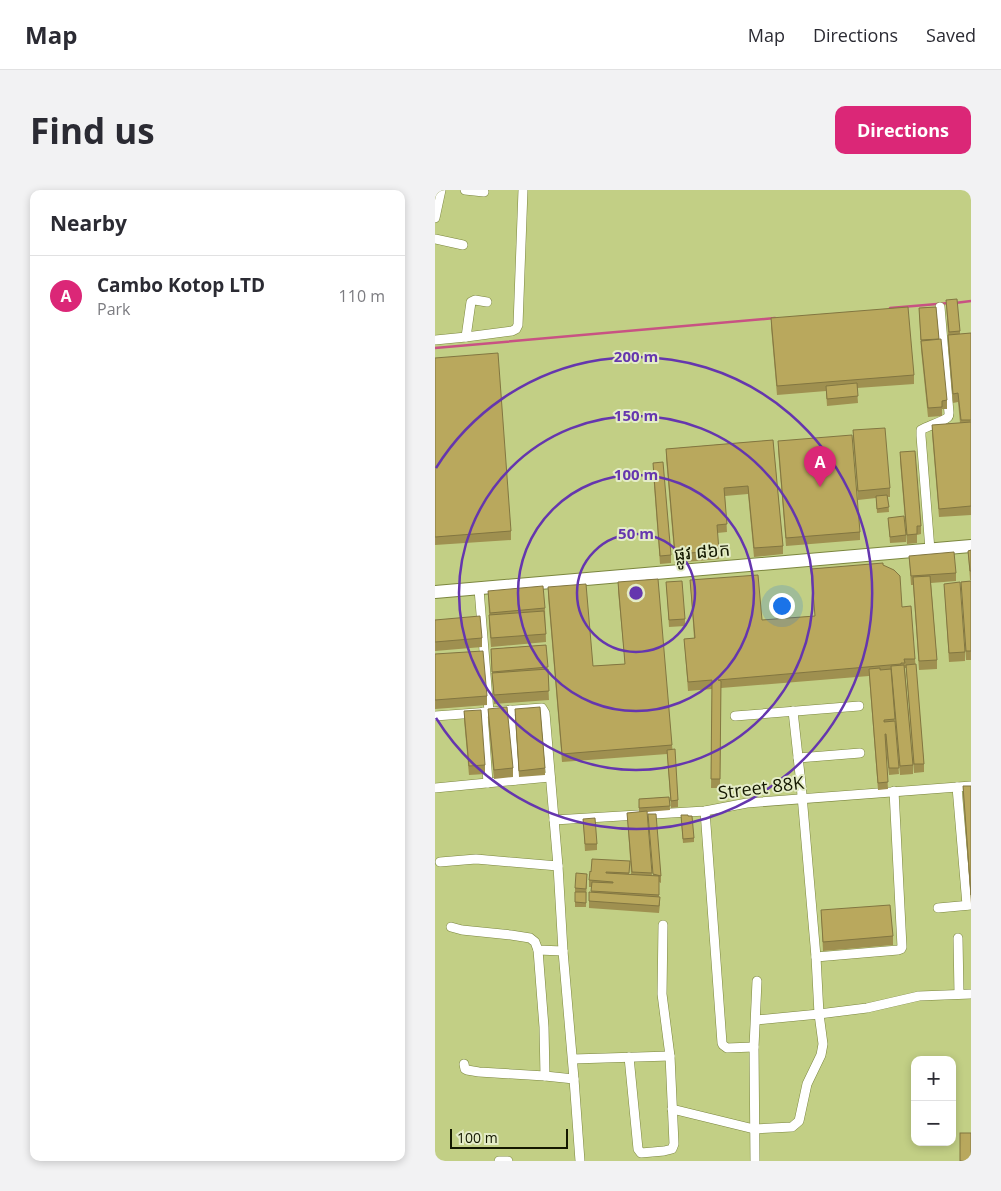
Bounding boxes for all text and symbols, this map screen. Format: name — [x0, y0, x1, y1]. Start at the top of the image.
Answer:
text: Map — [25, 18, 77, 51]
text: Map — [748, 23, 785, 47]
text: Directions — [813, 23, 898, 47]
text: Saved — [926, 23, 976, 47]
button: Directions — [835, 106, 971, 154]
text: Find us — [30, 107, 155, 154]
text: Nearby — [50, 209, 127, 237]
text: Cambo Kotop LTD — [97, 272, 265, 298]
text: A — [60, 285, 72, 307]
text: 110 m — [339, 285, 385, 307]
text: Park — [97, 298, 130, 320]
text: 200 m — [614, 346, 658, 366]
text: 150 m — [614, 405, 658, 425]
pin: A — [804, 446, 836, 487]
text: 100 m — [614, 464, 658, 484]
text: 50 m — [618, 523, 654, 543]
street label: ផ្លូវ ៨៦ក — [673, 537, 731, 571]
centre of rings — [627, 584, 645, 602]
your location — [769, 593, 795, 619]
street label: Street 88K — [716, 770, 806, 804]
map controls — [911, 1056, 956, 1146]
button: + — [911, 1056, 956, 1101]
button: − — [911, 1101, 956, 1146]
scale bar — [450, 1126, 567, 1149]
text: 100 m — [457, 1128, 498, 1147]

